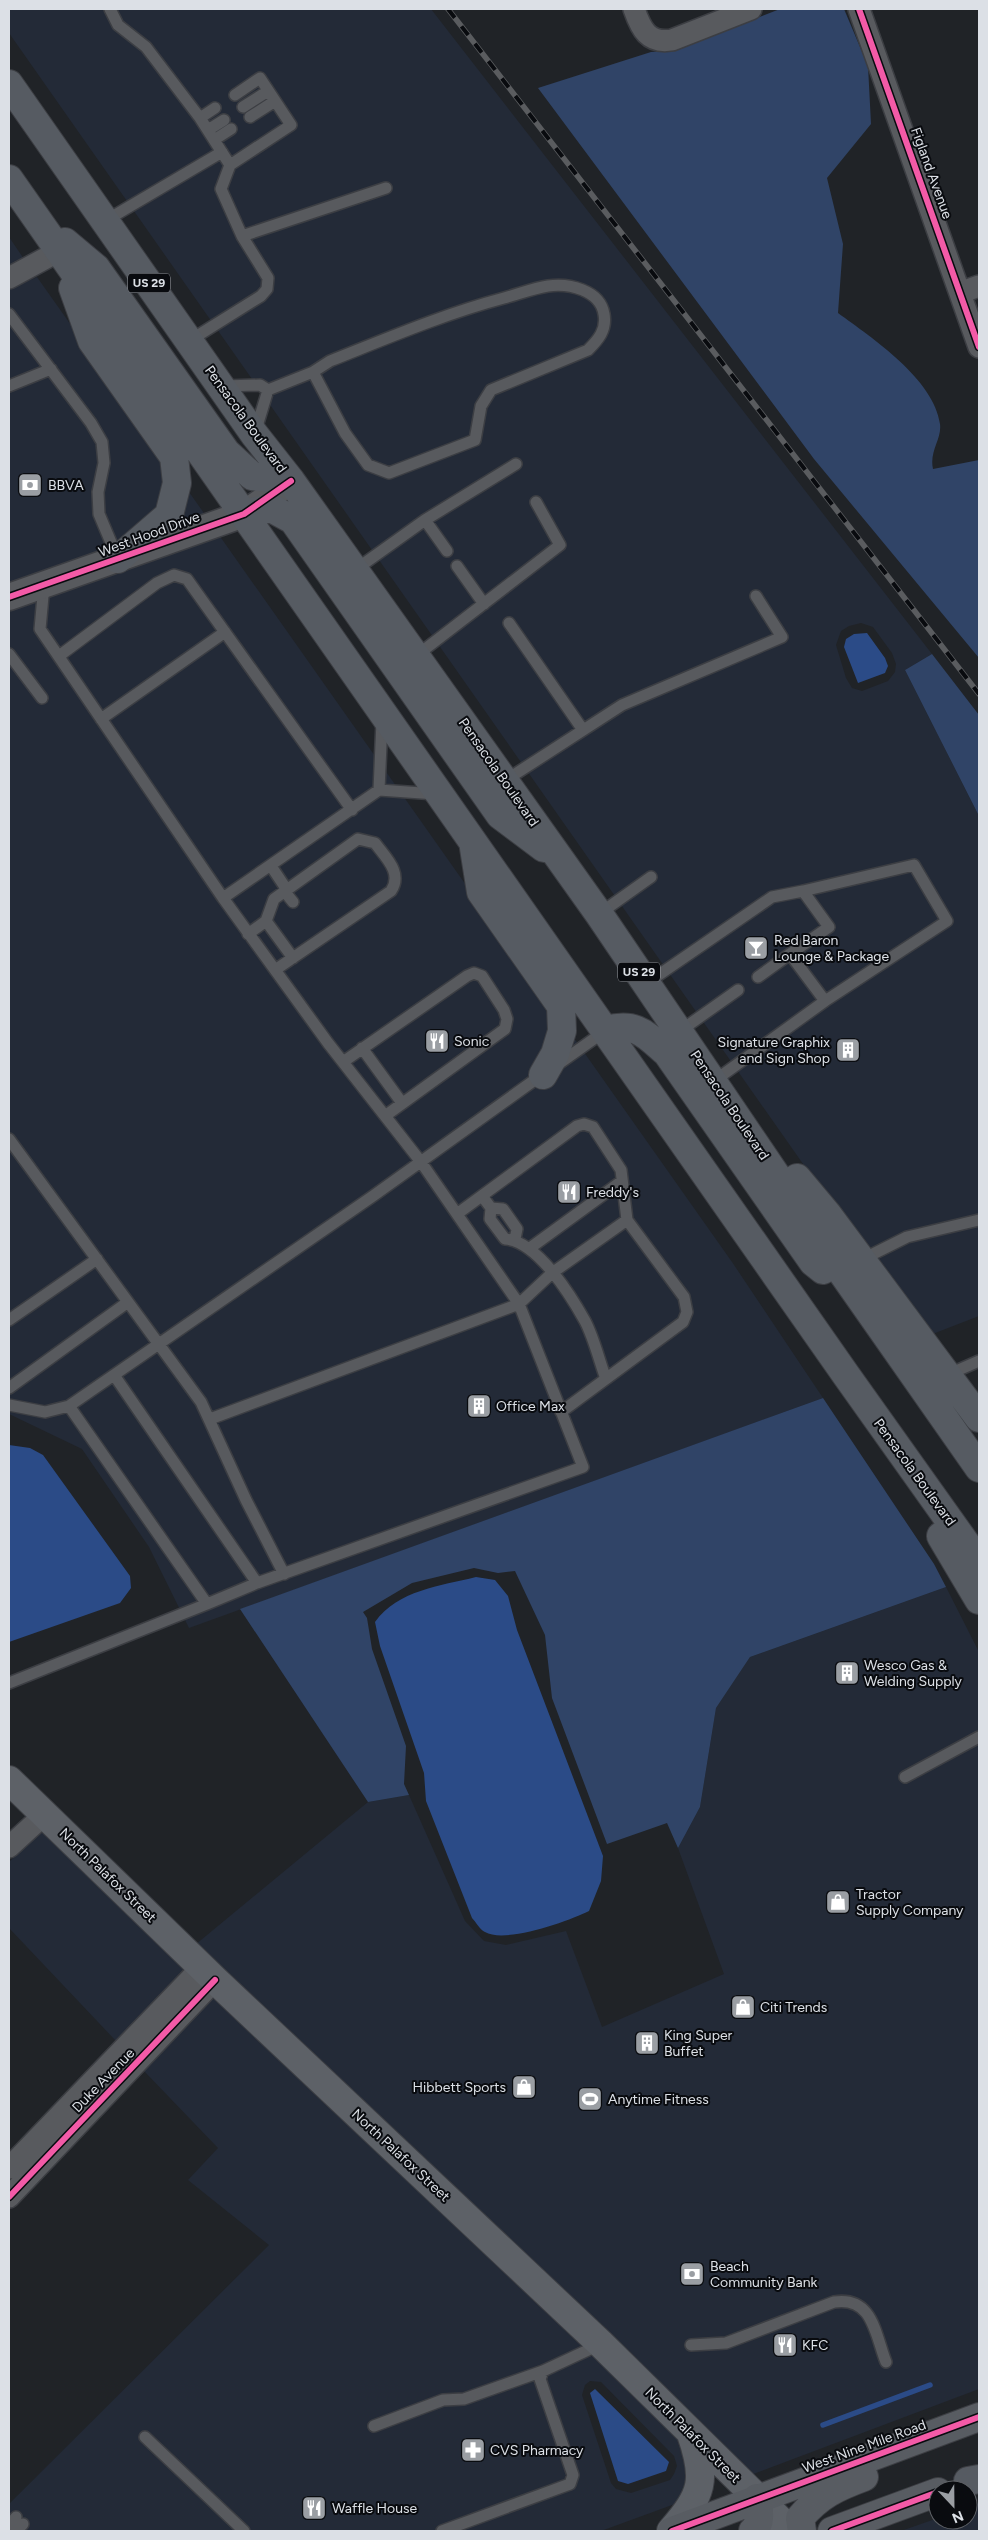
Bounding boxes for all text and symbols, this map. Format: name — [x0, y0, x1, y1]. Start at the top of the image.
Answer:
street label: Figland Avenue — [907, 125, 956, 222]
road number: US 29 — [128, 274, 170, 292]
street label: Pensacola Boulevard — [201, 362, 290, 476]
bank icon: BBVA — [17, 472, 43, 498]
place label: BBVA — [48, 477, 84, 494]
street label: West Hood Drive — [96, 508, 202, 561]
street label: Pensacola Boulevard — [455, 715, 542, 830]
place label: Red Baron Lounge & Package — [774, 932, 889, 965]
bar icon: Red Baron Lounge & Package — [743, 935, 769, 961]
road number: US 29 — [618, 962, 660, 982]
restaurant icon: Sonic — [424, 1028, 450, 1054]
place label: Sonic — [454, 1033, 490, 1050]
place label: Signature Graphix and Sign Shop — [718, 1034, 830, 1067]
building icon: Signature Graphix and Sign Shop — [835, 1037, 861, 1063]
street label: Pensacola Boulevard — [687, 1047, 773, 1163]
restaurant icon: Freddy's — [556, 1179, 582, 1205]
place label: Freddy's — [586, 1184, 639, 1201]
building icon: Office Max — [466, 1393, 492, 1419]
place label: Office Max — [496, 1398, 565, 1415]
street label: Pensacola Boulevard — [870, 1415, 959, 1529]
place label: Wesco Gas & Welding Supply — [864, 1657, 963, 1690]
building icon: Wesco Gas & Welding Supply — [834, 1660, 860, 1686]
street label: North Palafox Street — [56, 1825, 160, 1926]
place label: Tractor Supply Company — [856, 1886, 964, 1919]
shop icon: Tractor Supply Company — [825, 1889, 851, 1915]
shop icon: Citi Trends — [730, 1994, 756, 2020]
place label: Citi Trends — [760, 1999, 827, 2016]
place label: King Super Buffet — [664, 2027, 733, 2060]
building icon: King Super Buffet — [634, 2030, 660, 2056]
street label: Duke Avenue — [69, 2045, 138, 2116]
shop icon: Hibbett Sports — [511, 2074, 537, 2100]
place label: Hibbett Sports — [413, 2079, 506, 2096]
sports icon: Anytime Fitness — [577, 2086, 603, 2112]
place label: Anytime Fitness — [608, 2091, 709, 2108]
street label: North Palafox Street — [348, 2105, 453, 2205]
place label: Beach Community Bank — [710, 2258, 818, 2291]
bank icon: Beach Community Bank — [679, 2261, 705, 2287]
restaurant icon: KFC — [772, 2332, 798, 2358]
place label: KFC — [802, 2337, 828, 2354]
street label: North Palafox Street — [641, 2384, 744, 2487]
street label: West Nine Mile Road — [800, 2416, 928, 2477]
pharmacy icon: CVS Pharmacy — [460, 2437, 486, 2463]
place label: CVS Pharmacy — [490, 2442, 584, 2459]
north arrow — [928, 2480, 978, 2530]
restaurant icon: Waffle House — [301, 2495, 327, 2521]
place label: Waffle House — [332, 2500, 417, 2517]
text: N — [949, 2507, 966, 2526]

